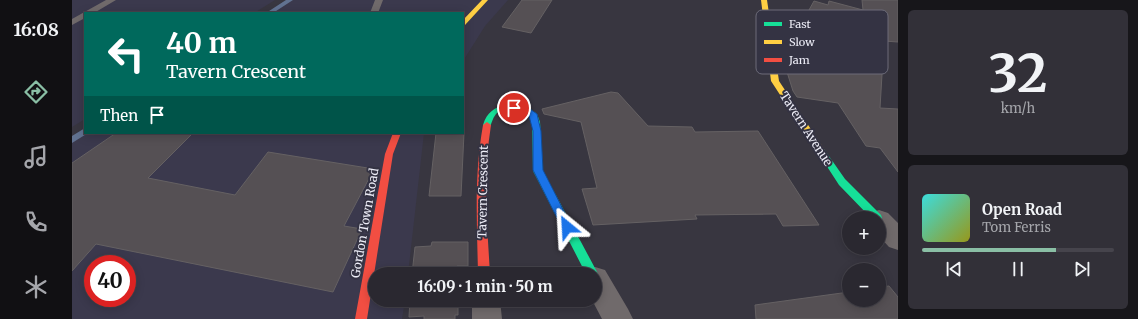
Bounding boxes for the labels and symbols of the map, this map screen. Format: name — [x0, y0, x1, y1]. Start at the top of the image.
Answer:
legend — [756, 10, 888, 74]
text: Fast — [789, 17, 812, 31]
text: Slow — [789, 35, 815, 49]
text: Jam — [788, 53, 810, 67]
street label: Tavern Avenue — [777, 89, 836, 169]
pin — [497, 91, 531, 125]
street label: Tavern Crescent — [474, 145, 491, 239]
street label: Gordon Town Road — [347, 167, 382, 279]
position arrow — [546, 206, 588, 248]
speed limit sign: 40 — [84, 255, 136, 307]

